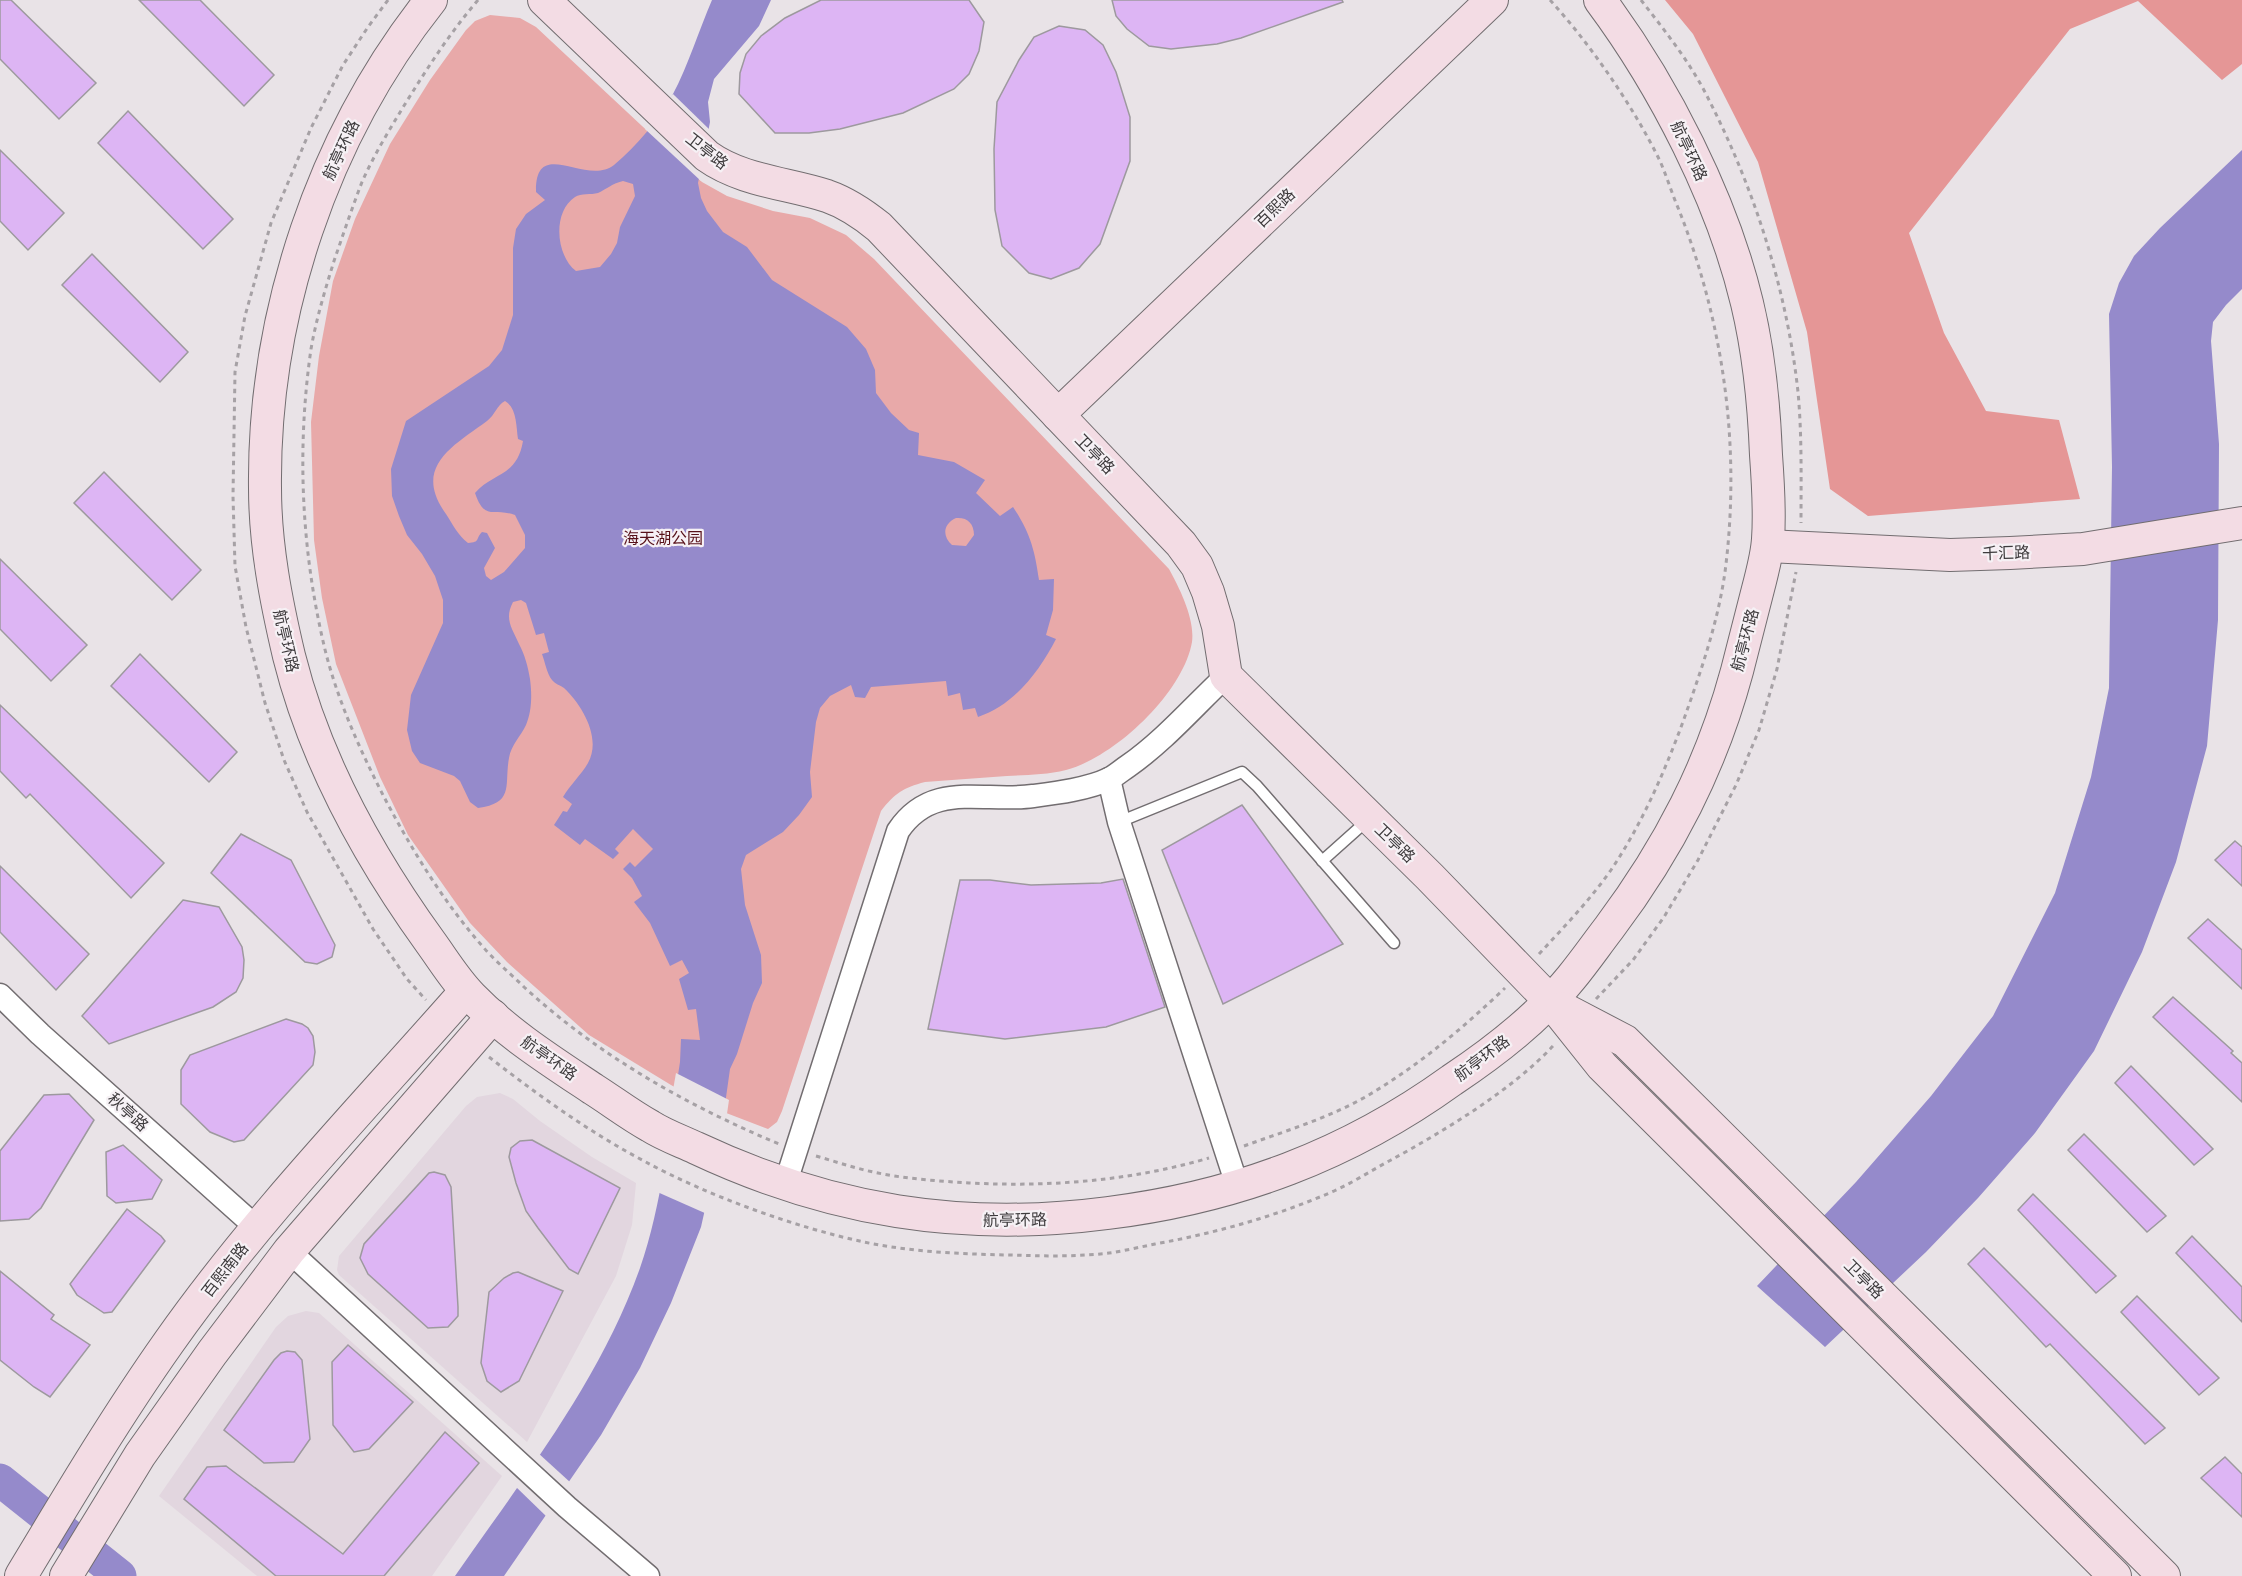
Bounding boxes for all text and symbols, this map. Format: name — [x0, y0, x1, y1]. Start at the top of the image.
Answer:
street label: 航亭环路 — [319, 117, 363, 183]
street label: 航亭环路 — [1667, 118, 1711, 184]
street label: 卫亭路 — [682, 129, 732, 173]
street label: 百熙路 — [1251, 184, 1299, 232]
street label: 卫亭路 — [1071, 430, 1119, 478]
park label: 海天湖公园 — [623, 529, 703, 548]
street label: 千汇路 — [1982, 543, 2030, 563]
street label: 航亭环路 — [1728, 607, 1762, 673]
street label: 航亭环路 — [270, 608, 302, 674]
street label: 卫亭路 — [1371, 819, 1419, 867]
street label: 航亭环路 — [1451, 1031, 1513, 1085]
street label: 航亭环路 — [517, 1032, 581, 1084]
street label: 秋亭路 — [104, 1089, 152, 1135]
street label: 航亭环路 — [983, 1210, 1047, 1230]
street label: 百熙南路 — [198, 1239, 252, 1301]
street label: 卫亭路 — [1840, 1255, 1888, 1303]

